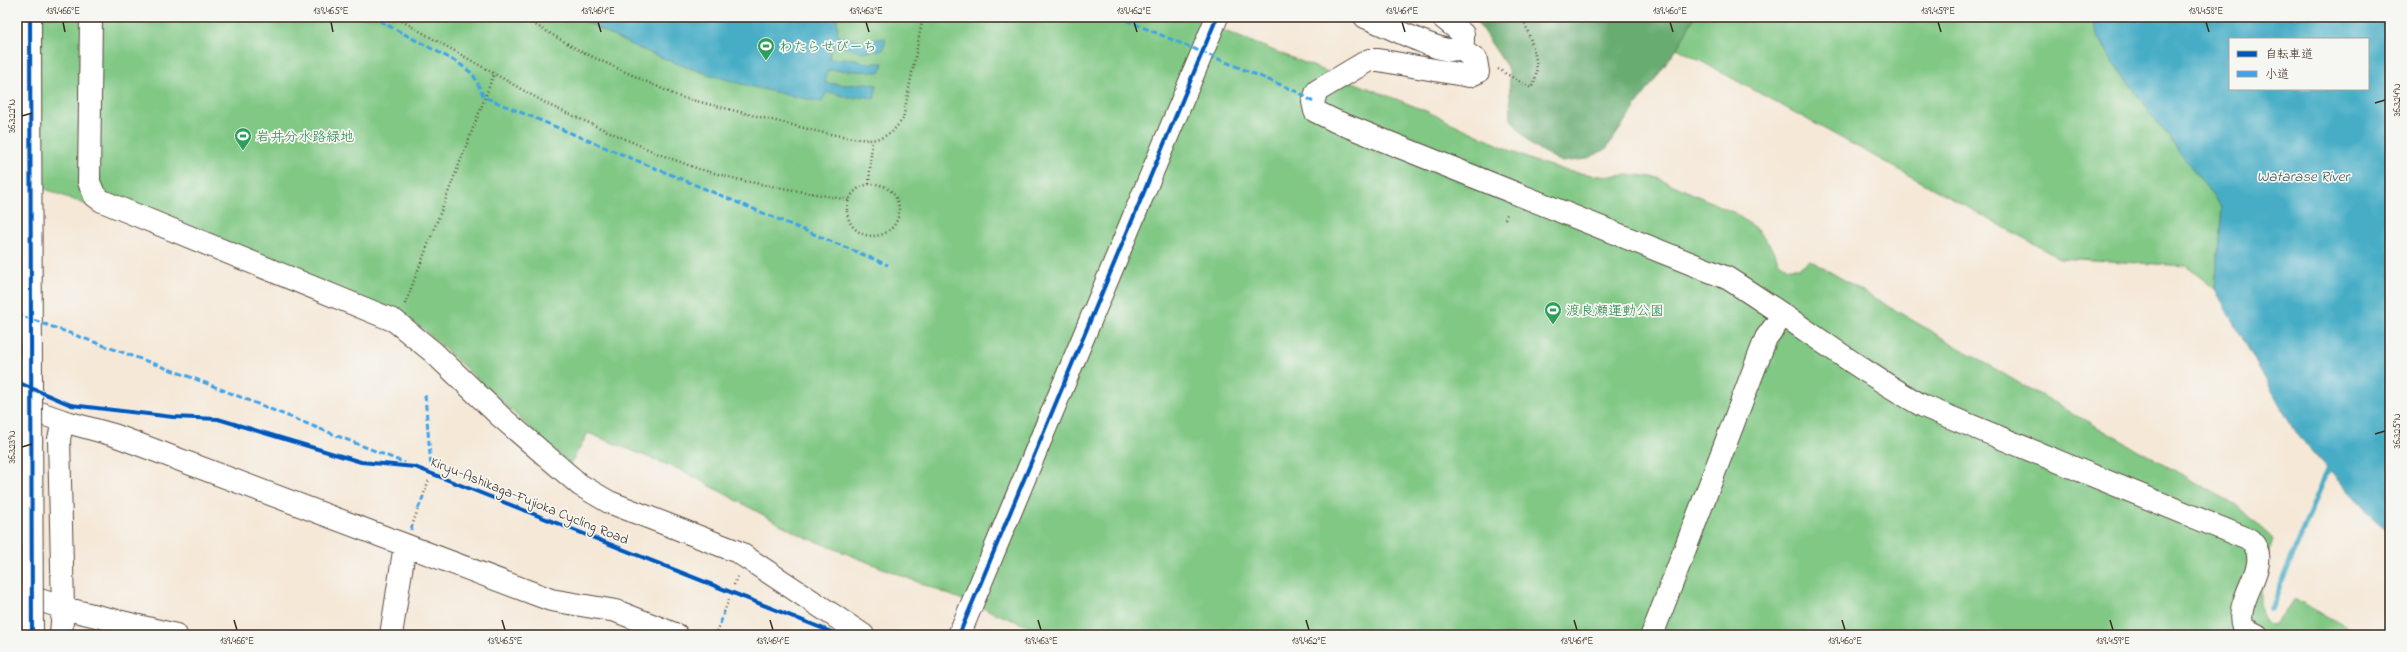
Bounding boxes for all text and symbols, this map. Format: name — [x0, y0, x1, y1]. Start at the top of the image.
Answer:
text: 139.466°E — [46, 4, 80, 19]
text: 139.465°E — [313, 4, 349, 19]
text: 139.464°E — [581, 4, 615, 19]
text: 139.463°E — [849, 4, 883, 19]
text: 139.462°E — [1117, 4, 1151, 19]
text: 139.461°E — [1386, 4, 1418, 19]
text: 139.460°E — [1653, 4, 1687, 19]
text: 139.459°E — [1921, 4, 1955, 19]
text: 139.458°E — [2189, 4, 2223, 19]
sports icon: わたらせびーち — [756, 36, 776, 61]
place label: わたらせびーち — [779, 37, 877, 58]
legend — [2229, 38, 2369, 90]
text: 自転車道 — [2265, 46, 2313, 64]
text: 小道 — [2265, 66, 2289, 84]
text: 36.324°N — [2390, 83, 2405, 117]
text: 36.322°N — [5, 99, 20, 133]
sports icon: 岩井分水路緑地 — [233, 126, 253, 151]
place label: 岩井分水路緑地 — [256, 127, 354, 148]
water label: Watarase River — [2257, 166, 2352, 188]
sports icon: 渡良瀬運動公園 — [1543, 300, 1563, 325]
place label: 渡良瀬運動公園 — [1566, 301, 1664, 322]
text: 36.325°N — [2390, 413, 2405, 448]
text: 36.323°N — [5, 430, 20, 464]
street label: Kiryu-Ashikaga-Fujioka Cycling Road — [427, 452, 632, 552]
text: 139.466°E — [220, 634, 254, 649]
text: 139.465°E — [487, 634, 523, 649]
text: 139.464°E — [756, 634, 790, 649]
text: 139.463°E — [1024, 634, 1058, 649]
text: 139.462°E — [1292, 634, 1326, 649]
text: 139.461°E — [1561, 634, 1593, 649]
text: 139.460°E — [1828, 634, 1862, 649]
text: 139.459°E — [2096, 634, 2130, 649]

